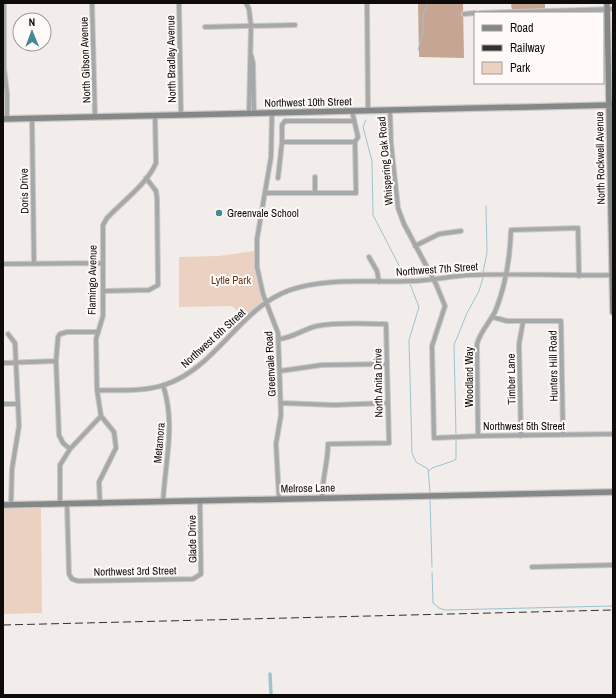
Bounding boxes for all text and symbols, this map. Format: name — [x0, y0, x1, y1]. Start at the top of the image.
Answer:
north arrow — [12, 12, 52, 52]
legend — [474, 12, 604, 84]
text: N — [28, 15, 35, 29]
street label: North Bradley Avenue — [163, 15, 179, 103]
street label: North Gibson Avenue — [77, 17, 93, 103]
text: Road — [510, 20, 534, 36]
text: Railway — [510, 40, 545, 56]
text: Park — [510, 60, 530, 76]
street label: Northwest 10th Street — [264, 94, 352, 110]
street label: North Rockwell Avenue — [592, 111, 608, 205]
street label: Whispering Oak Road — [374, 116, 396, 206]
street label: Doris Drive — [17, 168, 31, 214]
place label: Greenvale School — [227, 206, 299, 220]
marker: Greenvale School — [214, 208, 224, 218]
street label: Flamingo Avenue — [84, 245, 100, 315]
street label: Northwest 7th Street — [395, 259, 479, 279]
park label: Lytle Park — [211, 273, 251, 287]
street label: Northwest 6th Street — [178, 305, 249, 371]
street label: Hunters Hill Road — [545, 330, 561, 402]
street label: Greenvale Road — [261, 331, 279, 397]
street label: Woodland Way — [462, 346, 476, 407]
street label: North Anita Drive — [370, 348, 386, 418]
street label: Timber Lane — [504, 353, 518, 405]
street label: Northwest 5th Street — [483, 419, 566, 433]
street label: Metamora — [150, 422, 168, 464]
street label: Melrose Lane — [281, 481, 335, 495]
street label: Glade Drive — [185, 515, 199, 563]
street label: Northwest 3rd Street — [94, 563, 177, 579]

